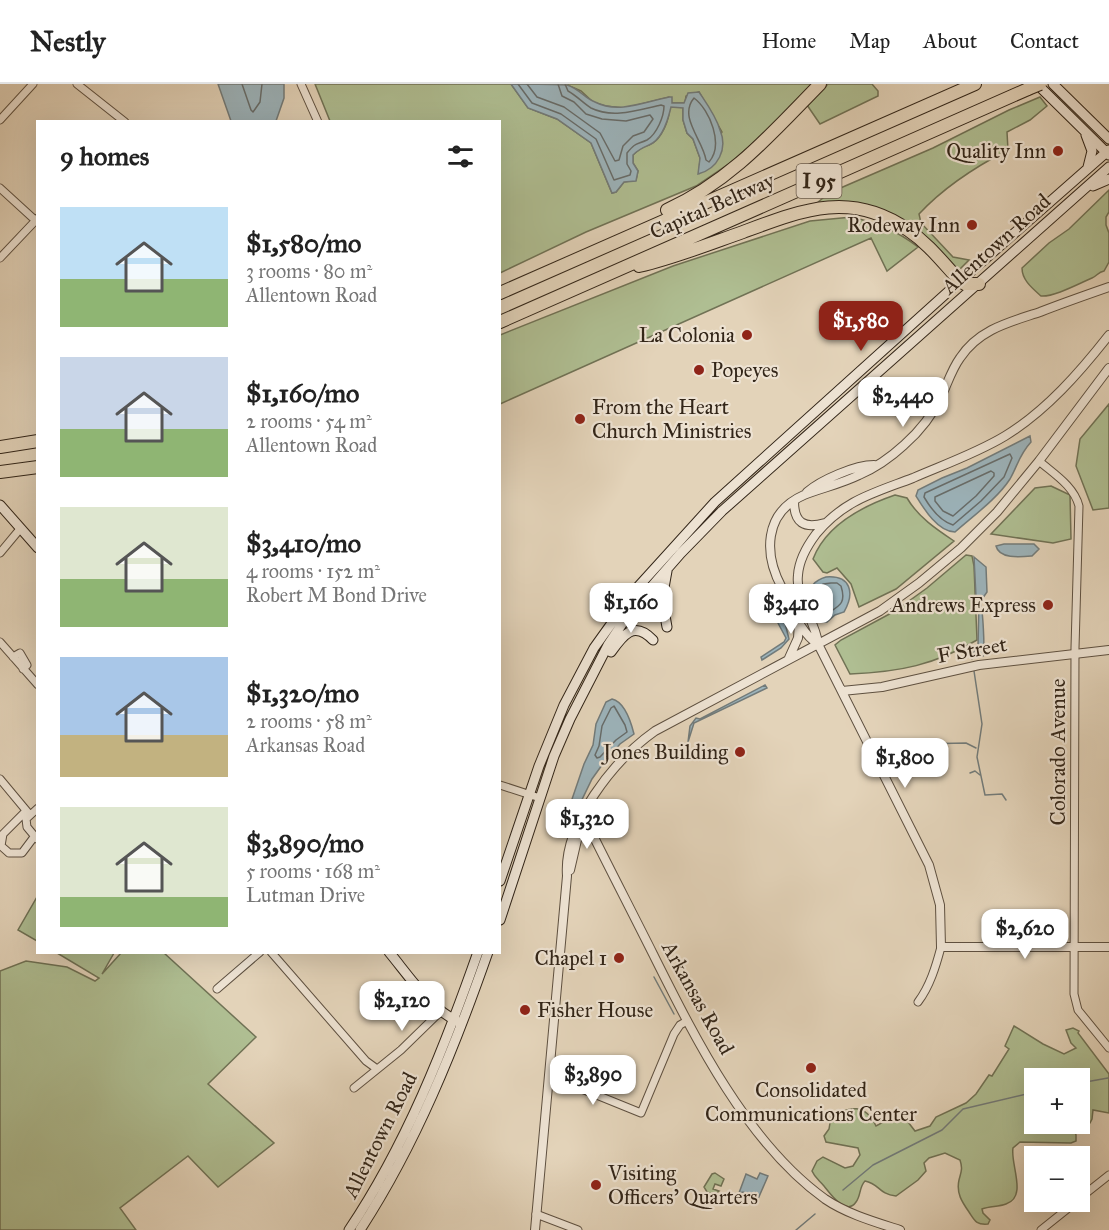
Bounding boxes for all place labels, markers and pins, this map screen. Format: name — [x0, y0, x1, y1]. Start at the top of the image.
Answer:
place label: Quality Inn — [946, 138, 1046, 164]
marker: Quality Inn — [1051, 144, 1065, 158]
place label: Rodeway Inn — [847, 212, 960, 238]
marker: Rodeway Inn — [965, 218, 979, 232]
pin: $1,580 — [812, 301, 910, 352]
place label: La Colonia — [639, 322, 735, 348]
marker: La Colonia — [740, 328, 754, 342]
place label: Popeyes — [711, 357, 778, 383]
marker: Popeyes — [692, 363, 706, 377]
pin: $2,440 — [854, 377, 952, 428]
place label: From the Heart Church Ministries — [592, 394, 752, 444]
marker: From the Heart Church Ministries — [573, 412, 587, 426]
pin: $1,160 — [582, 583, 680, 634]
pin: $3,410 — [742, 584, 840, 635]
place label: Andrews Express — [890, 592, 1036, 618]
marker: Andrews Express — [1041, 598, 1055, 612]
pin: $1,800 — [856, 738, 954, 789]
place label: Jones Building — [601, 739, 728, 765]
marker: Jones Building — [733, 745, 747, 759]
pin: $1,320 — [538, 799, 636, 850]
pin: $2,620 — [976, 909, 1074, 960]
place label: Chapel 1 — [534, 945, 607, 971]
marker: Chapel 1 — [612, 951, 626, 965]
pin: $2,120 — [353, 981, 451, 1032]
place label: Fisher House — [537, 997, 653, 1023]
marker: Fisher House — [518, 1003, 532, 1017]
pin: $3,890 — [544, 1055, 642, 1106]
marker: Consolidated Communications Center — [804, 1061, 818, 1075]
place label: Consolidated Communications Center — [705, 1077, 917, 1127]
place label: Visiting Officers' Quarters — [607, 1160, 758, 1210]
marker: Visiting Officers' Quarters — [589, 1178, 603, 1192]

